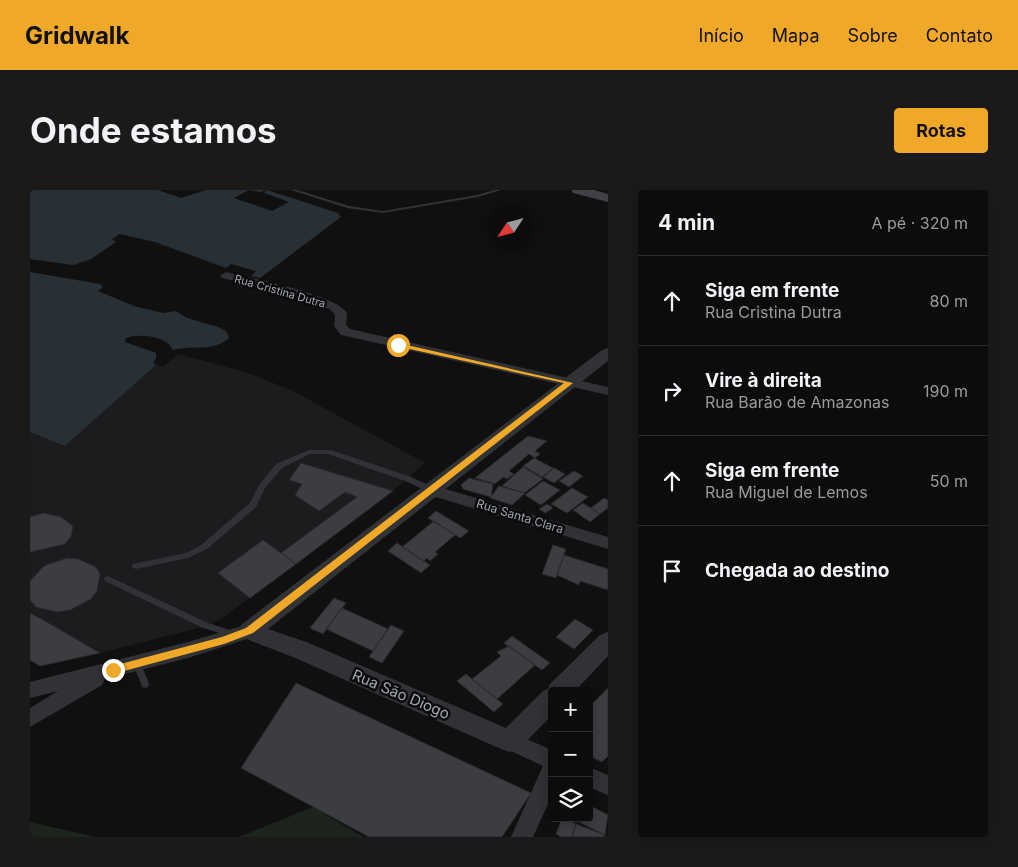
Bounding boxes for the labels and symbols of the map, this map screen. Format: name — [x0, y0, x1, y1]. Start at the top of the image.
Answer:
north arrow — [488, 205, 533, 250]
street label: Rua Cristina Dutra — [233, 271, 327, 311]
route start — [387, 334, 410, 357]
street label: Rua Santa Clara — [475, 496, 565, 536]
route end — [102, 659, 125, 682]
street label: Rua São Diogo — [349, 665, 453, 723]

